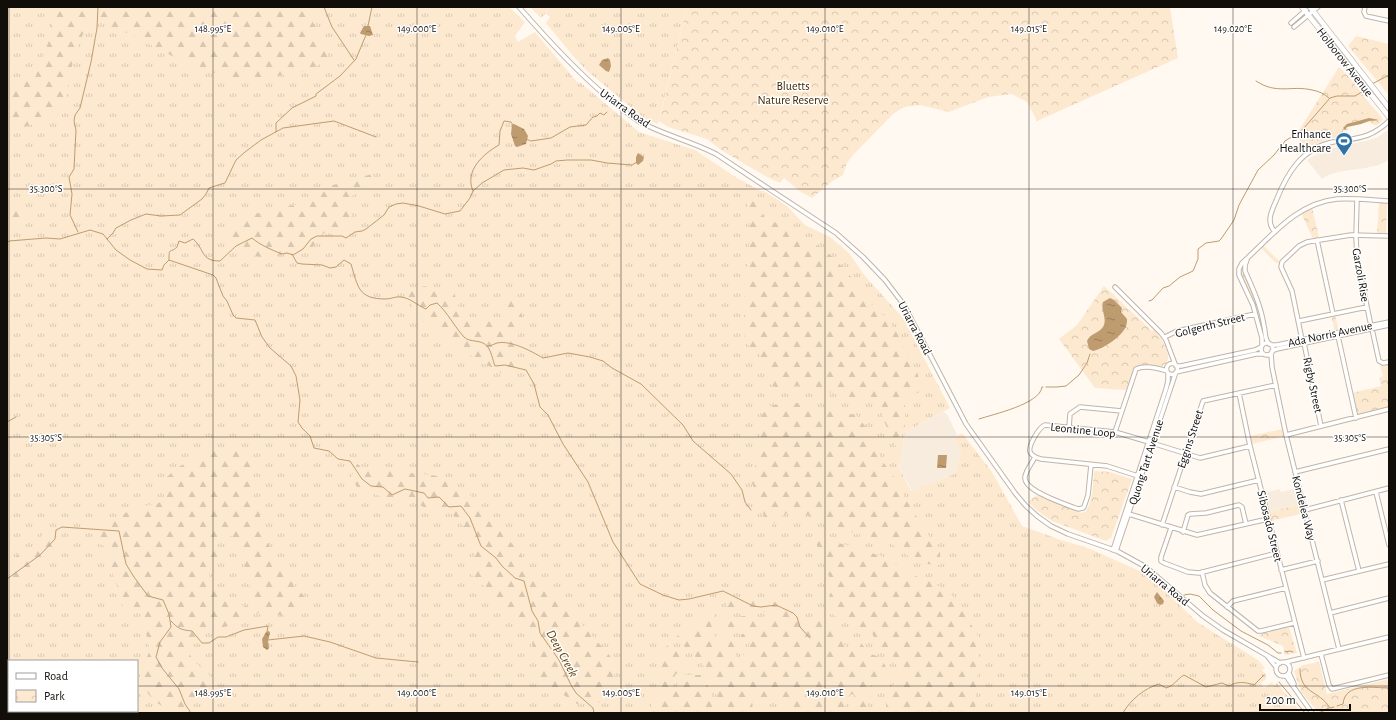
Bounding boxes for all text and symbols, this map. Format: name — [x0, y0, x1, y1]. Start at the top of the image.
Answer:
text: 148.995°E — [195, 24, 231, 34]
text: 149.000°E — [398, 24, 437, 34]
text: 149.005°E — [602, 24, 640, 34]
text: 149.010°E — [807, 24, 844, 34]
text: 149.015°E — [1011, 24, 1047, 34]
text: 149.020°E — [1214, 24, 1252, 34]
street label: Holborow Avenue — [1315, 25, 1375, 99]
park label: Bluetts Nature Reserve — [758, 80, 828, 106]
street label: Uriarra Road — [598, 86, 652, 130]
place label: Enhance Healthcare — [1280, 128, 1331, 154]
sports icon: Enhance Healthcare — [1334, 131, 1354, 156]
text: 35.300°S — [30, 184, 63, 194]
text: 35.300°S — [1334, 184, 1367, 194]
street label: Garzoli Rise — [1350, 247, 1372, 303]
street label: Uriarra Road — [896, 299, 934, 357]
street label: Golgerth Street — [1174, 311, 1246, 339]
street label: Ada Norris Avenue — [1287, 319, 1373, 349]
street label: Rigby Street — [1300, 356, 1325, 414]
street label: Eggins Street — [1175, 408, 1205, 470]
street label: Quong Tart Avenue — [1127, 418, 1166, 506]
street label: Leontine Loop — [1050, 421, 1116, 439]
text: 35.305°S — [30, 433, 62, 443]
text: 35.305°S — [1334, 433, 1366, 443]
street label: Kondelea Way — [1289, 474, 1318, 542]
street label: Sibosado Street — [1255, 489, 1285, 563]
street label: Uriarra Road — [1138, 562, 1192, 608]
water label: Deep Creek — [543, 628, 580, 680]
legend — [8, 660, 138, 712]
text: Road — [44, 670, 68, 682]
scale bar — [1260, 686, 1350, 712]
text: 148.995°E — [195, 688, 231, 698]
text: 149.000°E — [398, 688, 437, 698]
text: 149.005°E — [602, 688, 640, 698]
text: 149.010°E — [807, 688, 844, 698]
text: 149.015°E — [1011, 688, 1047, 698]
text: Park — [44, 690, 65, 702]
text: 200 m — [1266, 694, 1296, 706]

